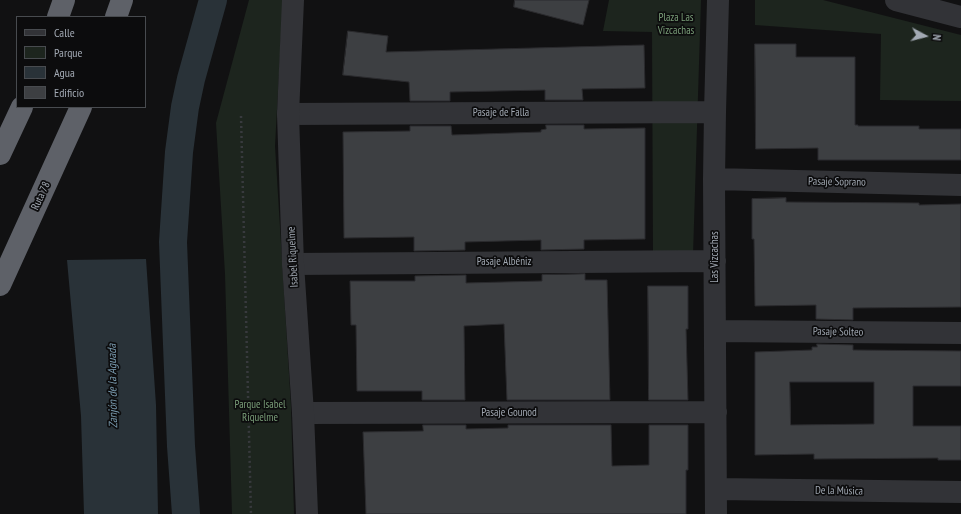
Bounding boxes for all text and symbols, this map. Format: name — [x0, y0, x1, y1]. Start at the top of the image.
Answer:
park label: Plaza Las Vizcachas — [658, 11, 694, 37]
legend — [16, 16, 146, 108]
north arrow — [905, 16, 945, 56]
text: Calle — [54, 25, 75, 40]
text: N — [930, 34, 944, 41]
text: Parque — [54, 45, 83, 60]
text: Agua — [54, 65, 75, 80]
text: Edificio — [54, 85, 84, 100]
street label: Pasaje de Falla — [473, 106, 529, 120]
street label: Pasaje Soprano — [808, 175, 866, 189]
street label: Ruta 78 — [29, 180, 53, 212]
street label: Isabel Riquelme — [285, 226, 301, 288]
street label: Las Vizcachas — [708, 231, 722, 283]
street label: Pasaje Albéniz — [477, 255, 531, 269]
street label: Pasaje Solteo — [813, 325, 863, 339]
water label: Zanjón de la Aguada — [105, 344, 121, 428]
park label: Parque Isabel Riquelme — [234, 398, 286, 424]
street label: Pasaje Gounod — [481, 406, 537, 420]
street label: De la Música — [815, 484, 863, 498]

